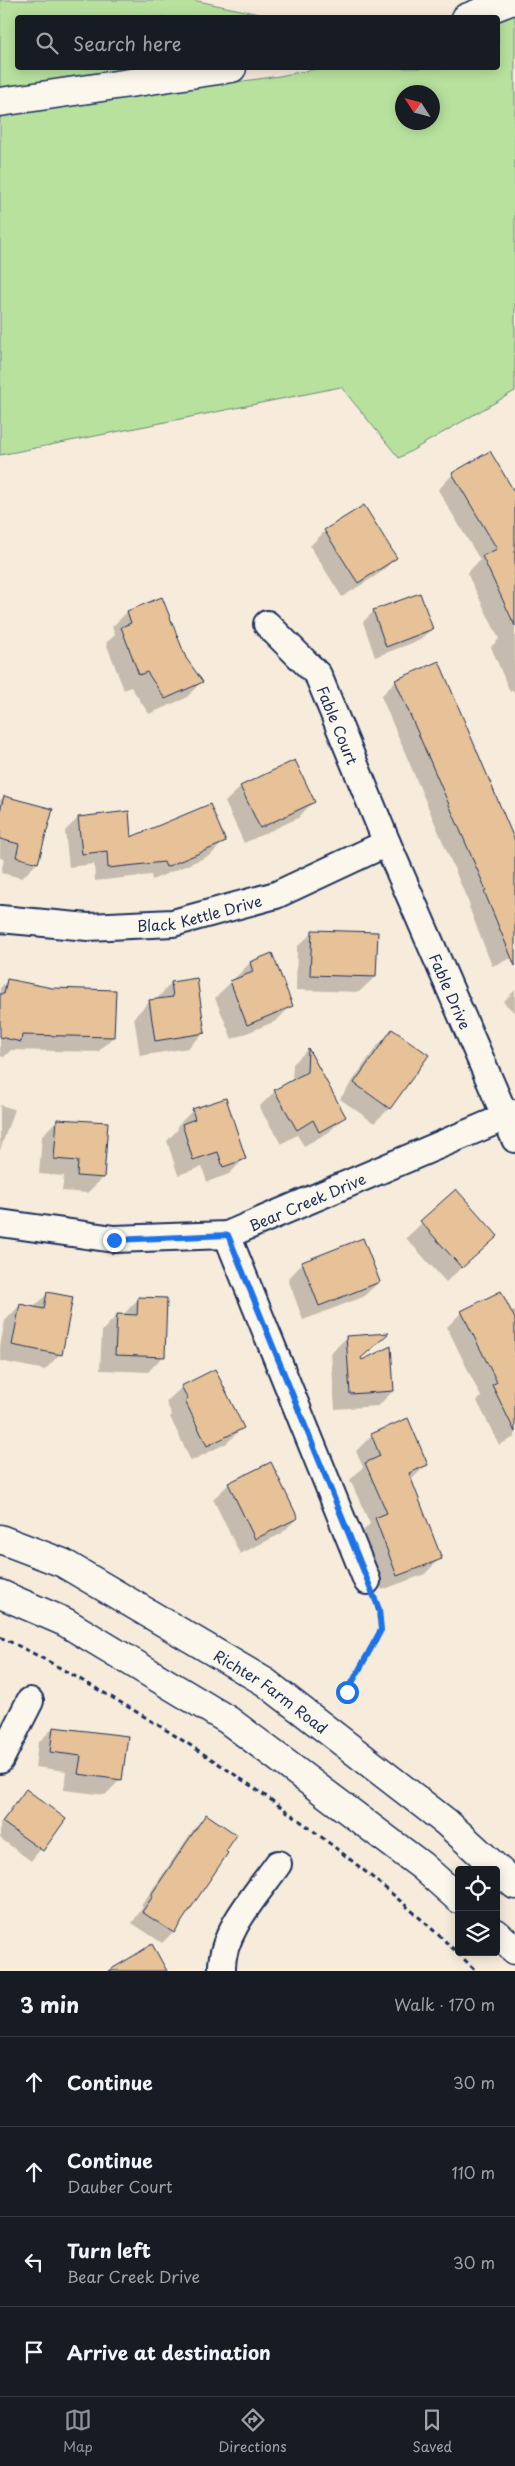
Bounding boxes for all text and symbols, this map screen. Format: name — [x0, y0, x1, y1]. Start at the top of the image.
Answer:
search box — [15, 15, 500, 70]
icon: search — [33, 29, 61, 57]
text: Search here — [73, 29, 182, 57]
north arrow — [395, 85, 440, 130]
street label: Fable Court — [312, 682, 365, 768]
street label: Black Kettle Drive — [136, 888, 264, 936]
street label: Fable Drive — [424, 950, 478, 1033]
street label: Bear Creek Drive — [245, 1166, 369, 1236]
route end — [103, 1229, 126, 1252]
street label: Richter Farm Road — [210, 1643, 333, 1738]
route start — [336, 1681, 359, 1704]
map controls — [455, 1866, 500, 1956]
button: locate — [455, 1866, 500, 1911]
button: layers — [455, 1911, 500, 1956]
text: 3 min — [20, 1988, 79, 2020]
text: Walk · 170 m — [394, 1992, 495, 2016]
icon: ahead — [20, 2068, 48, 2096]
text: Continue — [67, 2068, 153, 2096]
text: 30 m — [453, 2070, 495, 2094]
text: Continue — [67, 2146, 153, 2174]
icon: ahead — [20, 2158, 48, 2186]
text: 110 m — [452, 2160, 495, 2184]
text: Dauber Court — [67, 2174, 173, 2198]
text: Turn left — [67, 2236, 151, 2264]
icon: left — [20, 2248, 48, 2276]
text: 30 m — [453, 2250, 495, 2274]
text: Bear Creek Drive — [67, 2264, 200, 2288]
icon: arrive — [20, 2338, 48, 2366]
text: Arrive at destination — [67, 2338, 271, 2366]
tab: Map — [63, 2406, 93, 2457]
tab: Directions — [219, 2406, 287, 2457]
tab: Saved — [412, 2406, 452, 2457]

